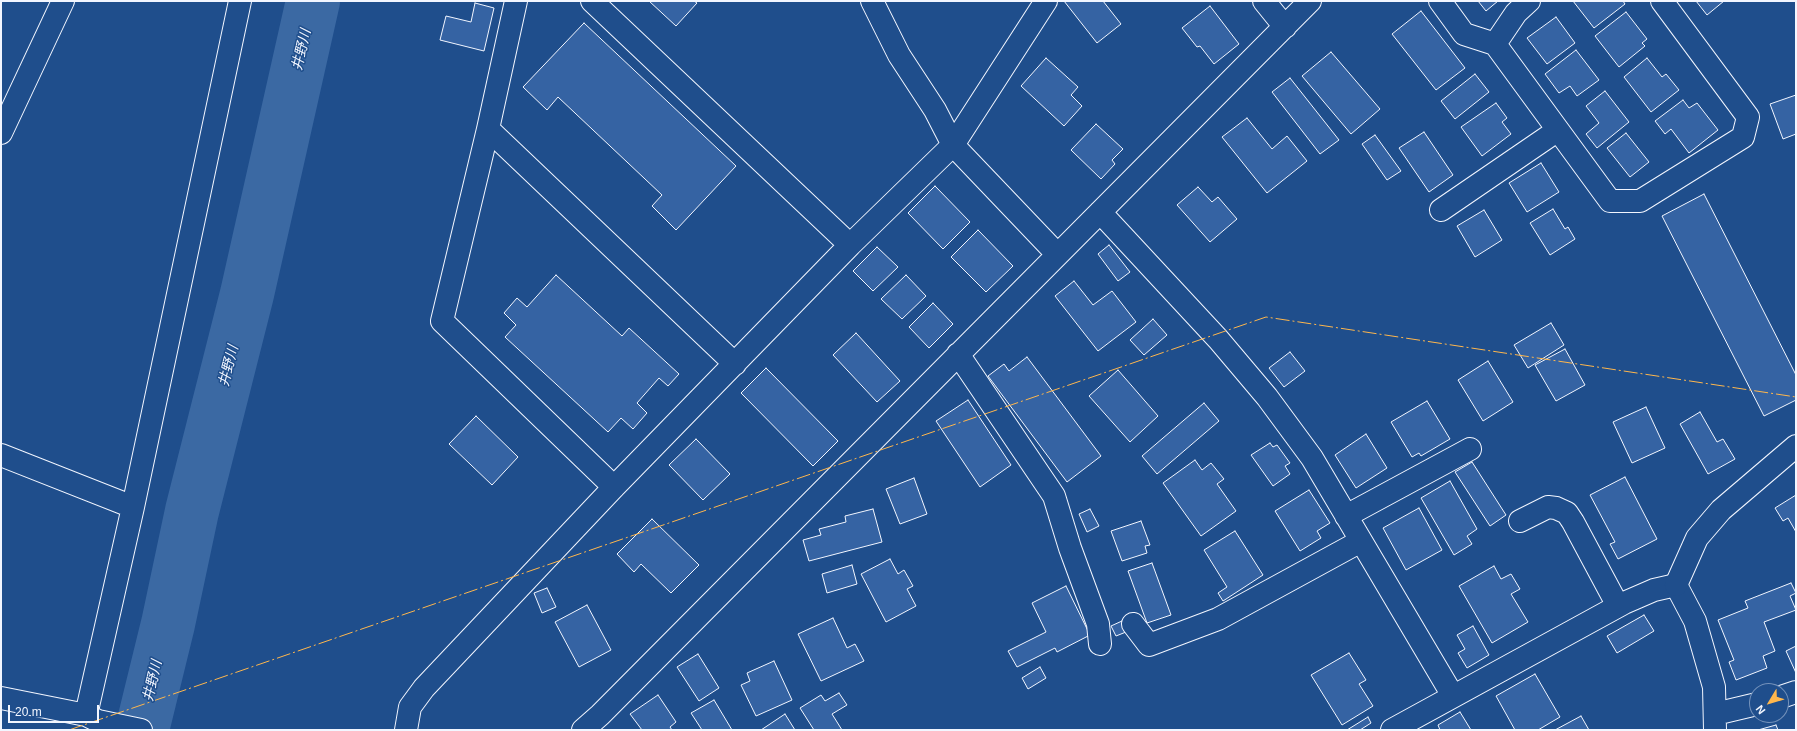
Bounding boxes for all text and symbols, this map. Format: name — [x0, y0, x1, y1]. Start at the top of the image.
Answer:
water label: 井野川 — [289, 28, 315, 72]
water label: 井野川 — [216, 344, 242, 388]
water label: 井野川 — [140, 659, 166, 703]
north arrow — [1749, 683, 1789, 723]
scale bar — [10, 697, 101, 723]
text: N — [1753, 703, 1768, 717]
text: 20 m — [15, 705, 42, 719]

